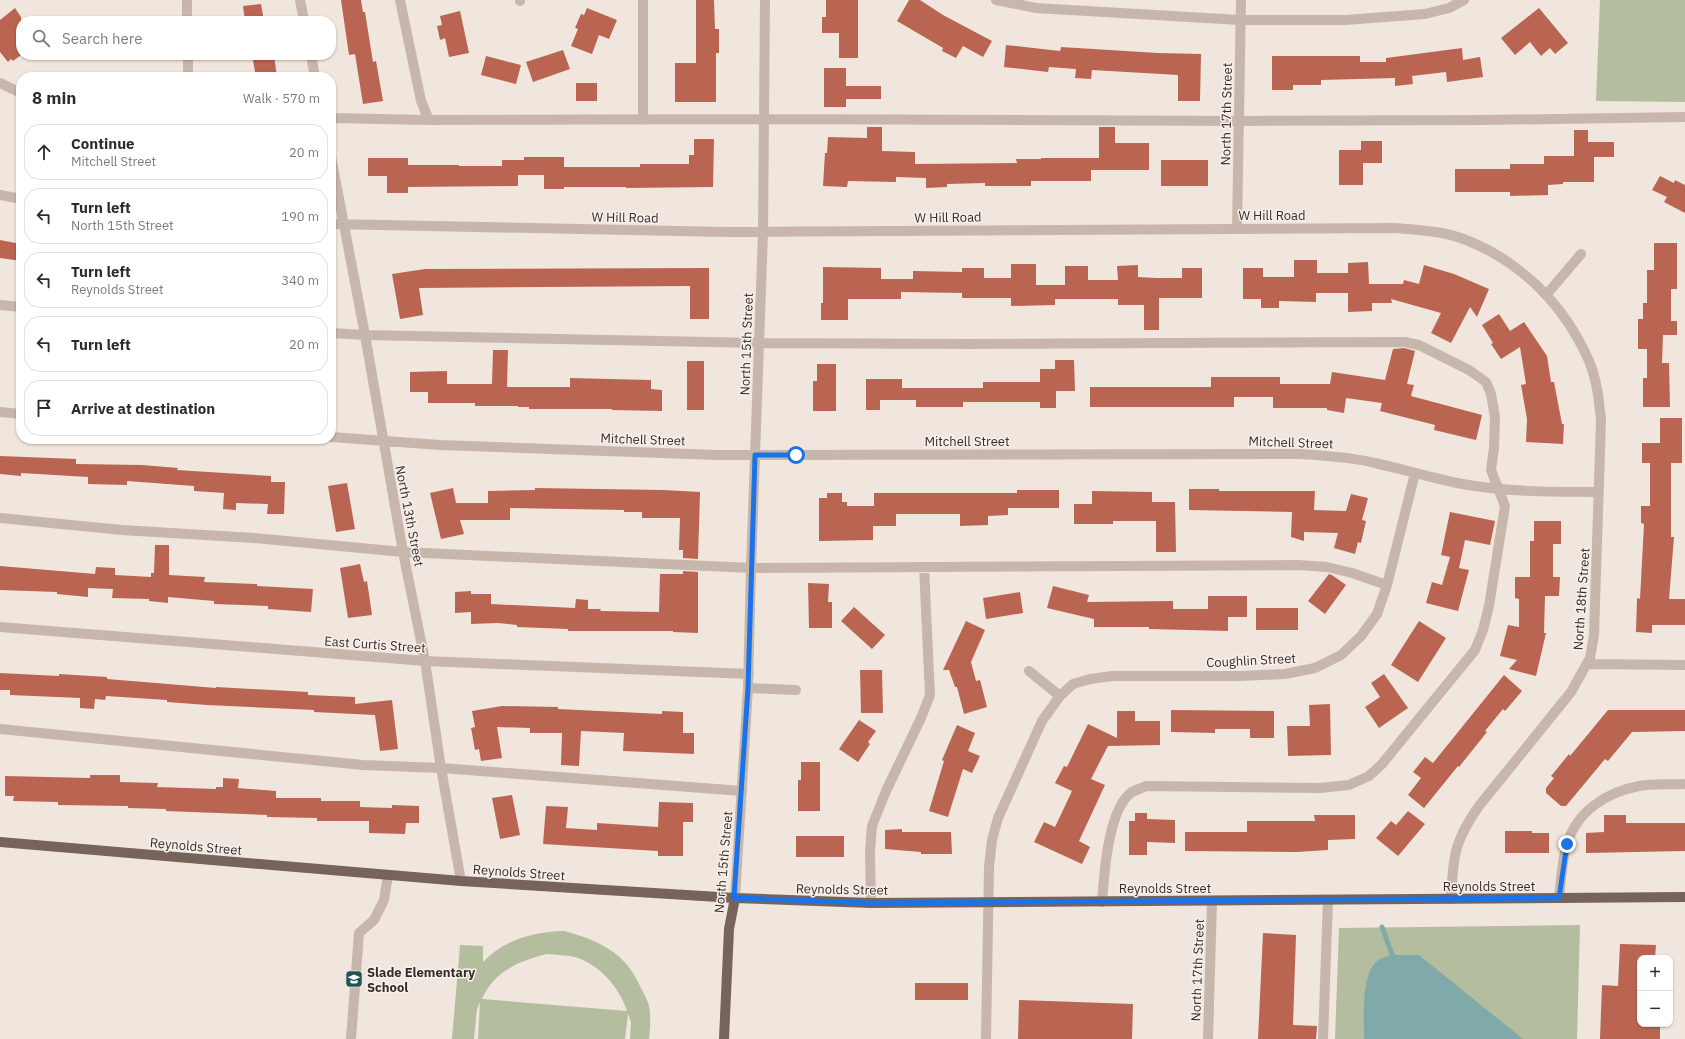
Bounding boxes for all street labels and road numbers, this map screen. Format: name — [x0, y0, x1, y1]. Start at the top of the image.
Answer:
street label: North 17th Street — [1217, 63, 1236, 165]
street label: W Hill Road — [1238, 207, 1306, 224]
street label: W Hill Road — [591, 208, 659, 227]
street label: W Hill Road — [914, 208, 982, 227]
street label: North 15th Street — [736, 292, 757, 396]
street label: Mitchell Street — [600, 430, 686, 449]
street label: Mitchell Street — [924, 433, 1010, 450]
street label: Mitchell Street — [1248, 433, 1334, 452]
street label: North 13th Street — [391, 464, 428, 568]
street label: North 18th Street — [1569, 547, 1594, 651]
street label: East Curtis Street — [324, 632, 426, 657]
street label: Coughlin Street — [1206, 650, 1296, 671]
street label: North 15th Street — [711, 810, 736, 914]
street label: Reynolds Street — [149, 834, 243, 859]
street label: Reynolds Street — [472, 861, 566, 884]
street label: Reynolds Street — [1443, 878, 1535, 895]
street label: Reynolds Street — [796, 880, 888, 899]
street label: Reynolds Street — [1119, 880, 1211, 897]
street label: North 17th Street — [1187, 918, 1208, 1022]

